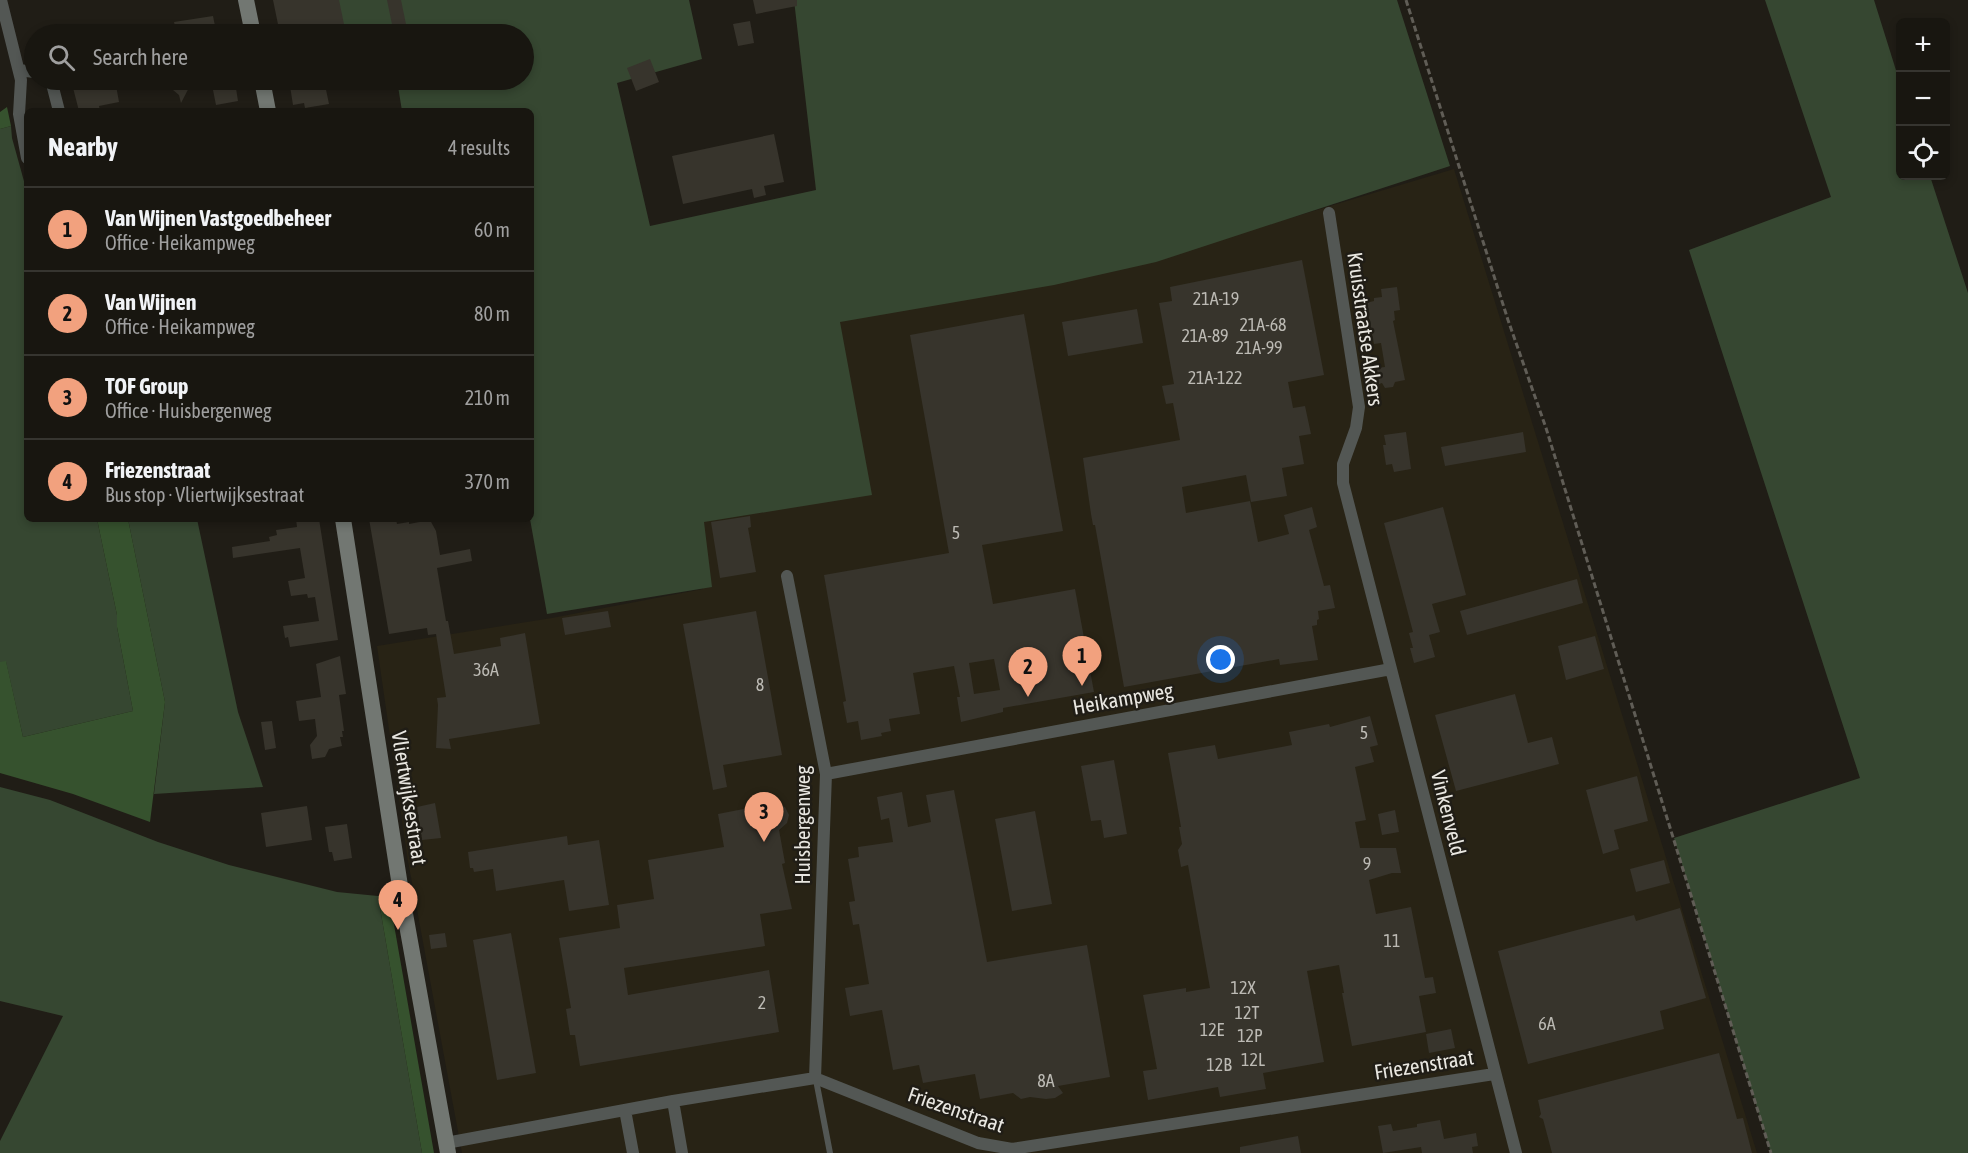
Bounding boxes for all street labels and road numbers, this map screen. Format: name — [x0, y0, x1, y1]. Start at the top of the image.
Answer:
street label: Kruisstraatse Akkers — [1343, 250, 1389, 407]
street label: Heikampweg — [1071, 677, 1175, 719]
street label: Vliertwijksestraat — [388, 729, 432, 867]
street label: Huisbergenweg — [790, 766, 814, 884]
street label: Vinkenveld — [1427, 768, 1471, 858]
street label: Friezenstraat — [1372, 1044, 1475, 1084]
street label: Friezenstraat — [905, 1081, 1008, 1137]

